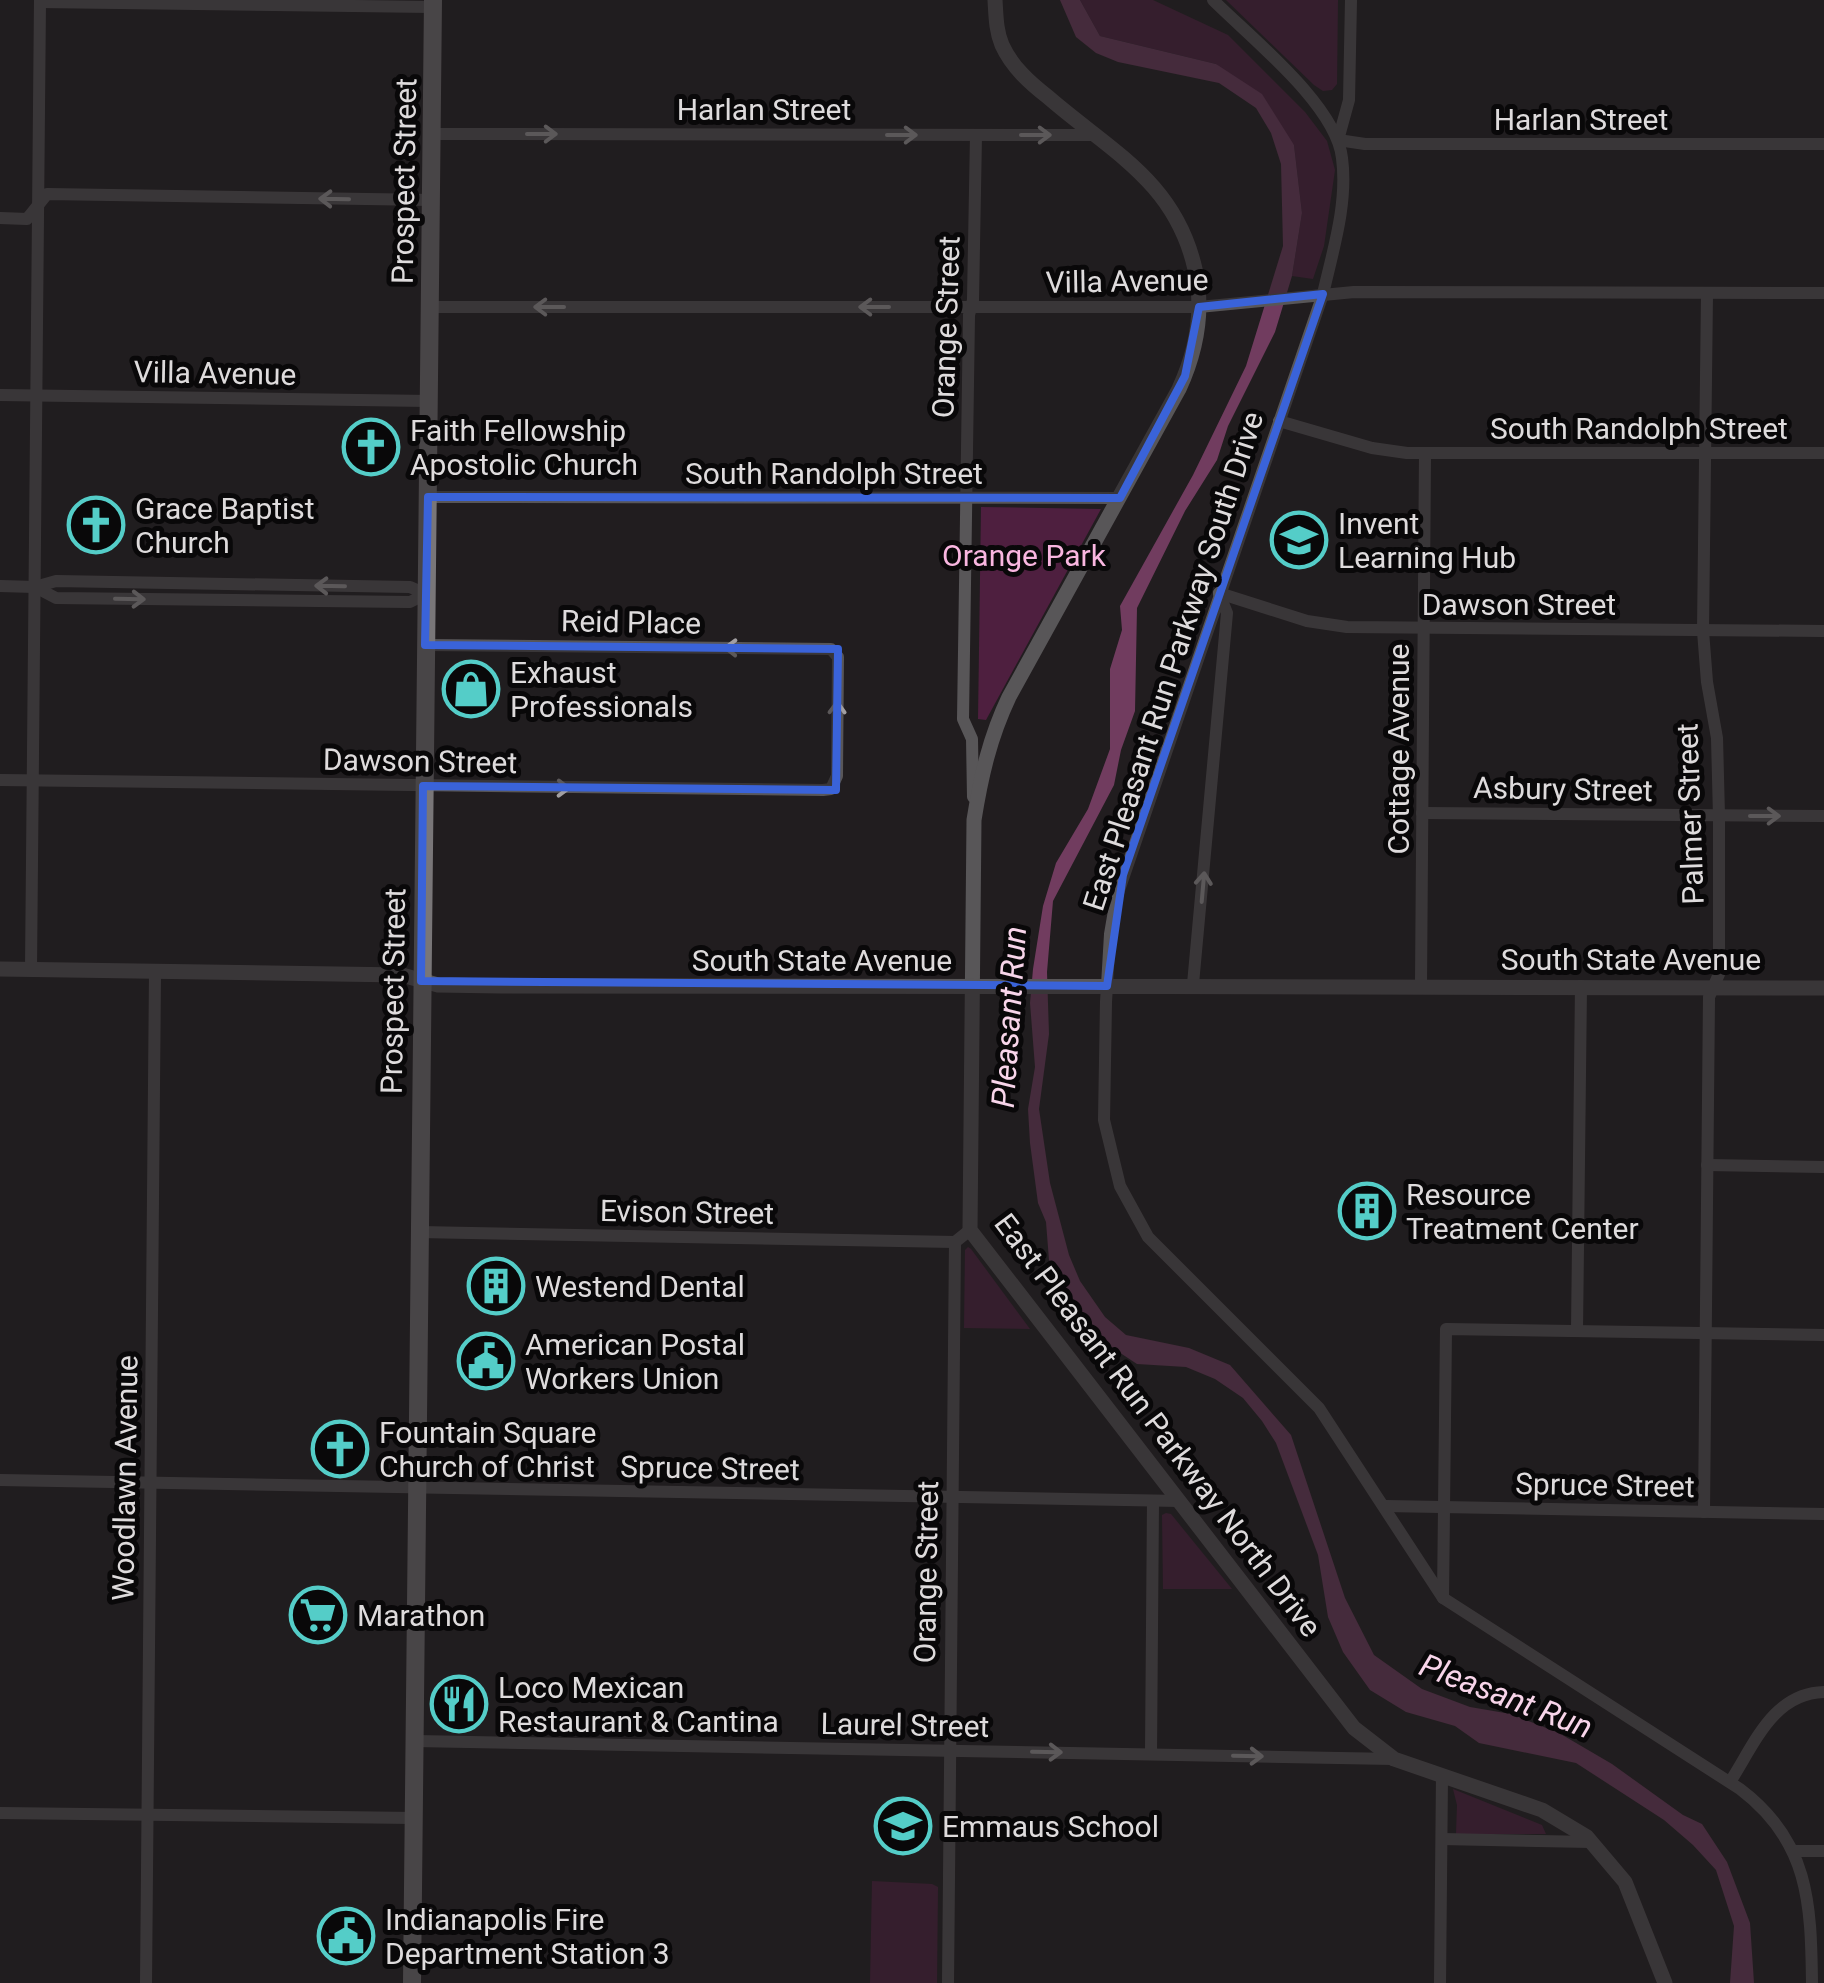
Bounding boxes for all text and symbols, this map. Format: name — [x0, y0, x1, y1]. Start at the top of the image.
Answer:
street label: Prospect Street — [385, 78, 423, 284]
street label: Harlan Street — [677, 92, 851, 127]
street label: Harlan Street — [1494, 102, 1668, 137]
one-way arrow — [526, 124, 558, 144]
one-way arrow — [886, 126, 918, 144]
one-way arrow — [1018, 126, 1051, 144]
one-way arrow — [318, 190, 350, 208]
street label: Orange Street — [925, 235, 967, 419]
street label: Villa Avenue — [1045, 262, 1209, 300]
one-way arrow — [534, 298, 566, 316]
one-way arrow — [859, 298, 892, 316]
street label: Villa Avenue — [133, 354, 297, 392]
street label: East Pleasant Run Parkway South Drive — [1076, 407, 1270, 915]
street label: South Randolph Street — [1490, 411, 1788, 446]
place label: Faith Fellowship Apostolic Church — [410, 413, 638, 482]
church icon: Faith Fellowship Apostolic Church — [341, 417, 401, 477]
street label: South Randolph Street — [685, 456, 983, 491]
place label: Grace Baptist Church — [135, 491, 315, 560]
church icon: Grace Baptist Church — [66, 495, 126, 555]
place label: Invent Learning Hub — [1338, 506, 1516, 575]
school or university icon: Invent Learning Hub — [1269, 510, 1329, 570]
park label: Orange Park — [942, 538, 1107, 573]
one-way arrow — [315, 576, 347, 595]
street label: Dawson Street — [1422, 587, 1616, 622]
one-way arrow — [113, 589, 145, 608]
street label: Reid Place — [561, 603, 701, 641]
one-way arrow — [724, 638, 756, 658]
street label: Cottage Avenue — [1381, 644, 1416, 854]
place label: Exhaust Professionals — [510, 655, 693, 724]
shop icon: Exhaust Professionals — [441, 659, 501, 719]
one-way arrow — [828, 701, 847, 733]
street label: Palmer Street — [1669, 723, 1711, 905]
street label: Dawson Street — [323, 742, 517, 780]
street label: Asbury Street — [1473, 770, 1653, 808]
one-way arrow — [538, 778, 571, 798]
one-way arrow — [1748, 806, 1780, 826]
one-way arrow — [1193, 871, 1212, 904]
street label: Prospect Street — [374, 888, 412, 1094]
water label: Pleasant Run — [984, 925, 1034, 1109]
street label: South State Avenue — [1501, 942, 1761, 977]
street label: South State Avenue — [692, 943, 952, 978]
place label: Resource Treatment Center — [1406, 1177, 1639, 1246]
building icon: Resource Treatment Center — [1337, 1181, 1397, 1241]
street label: Evison Street — [600, 1193, 774, 1231]
street label: East Pleasant Run Parkway North Drive — [987, 1207, 1329, 1643]
building icon: Westend Dental — [466, 1256, 526, 1316]
place label: Westend Dental — [535, 1269, 745, 1304]
place label: American Postal Workers Union — [525, 1327, 745, 1396]
public building icon: American Postal Workers Union — [456, 1331, 516, 1391]
street label: Woodlawn Avenue — [105, 1355, 145, 1601]
place label: Fountain Square Church of Christ — [379, 1415, 596, 1484]
church icon: Fountain Square Church of Christ — [310, 1419, 370, 1479]
street label: Spruce Street — [620, 1449, 800, 1487]
street label: Spruce Street — [1515, 1466, 1695, 1504]
street label: Orange Street — [907, 1480, 945, 1664]
supermarket icon: Marathon — [288, 1585, 348, 1645]
place label: Marathon — [357, 1598, 485, 1633]
water label: Pleasant Run — [1414, 1646, 1598, 1746]
place label: Loco Mexican Restaurant & Cantina — [498, 1670, 779, 1739]
restaurant icon: Loco Mexican Restaurant & Cantina — [429, 1674, 489, 1734]
street label: Laurel Street — [820, 1706, 990, 1744]
one-way arrow — [1031, 1742, 1063, 1761]
one-way arrow — [1232, 1746, 1264, 1765]
school or university icon: Emmaus School — [873, 1796, 933, 1856]
place label: Emmaus School — [942, 1809, 1159, 1844]
place label: Indianapolis Fire Department Station 3 — [385, 1902, 670, 1971]
public building icon: Indianapolis Fire Department Station 3 — [316, 1906, 376, 1966]

